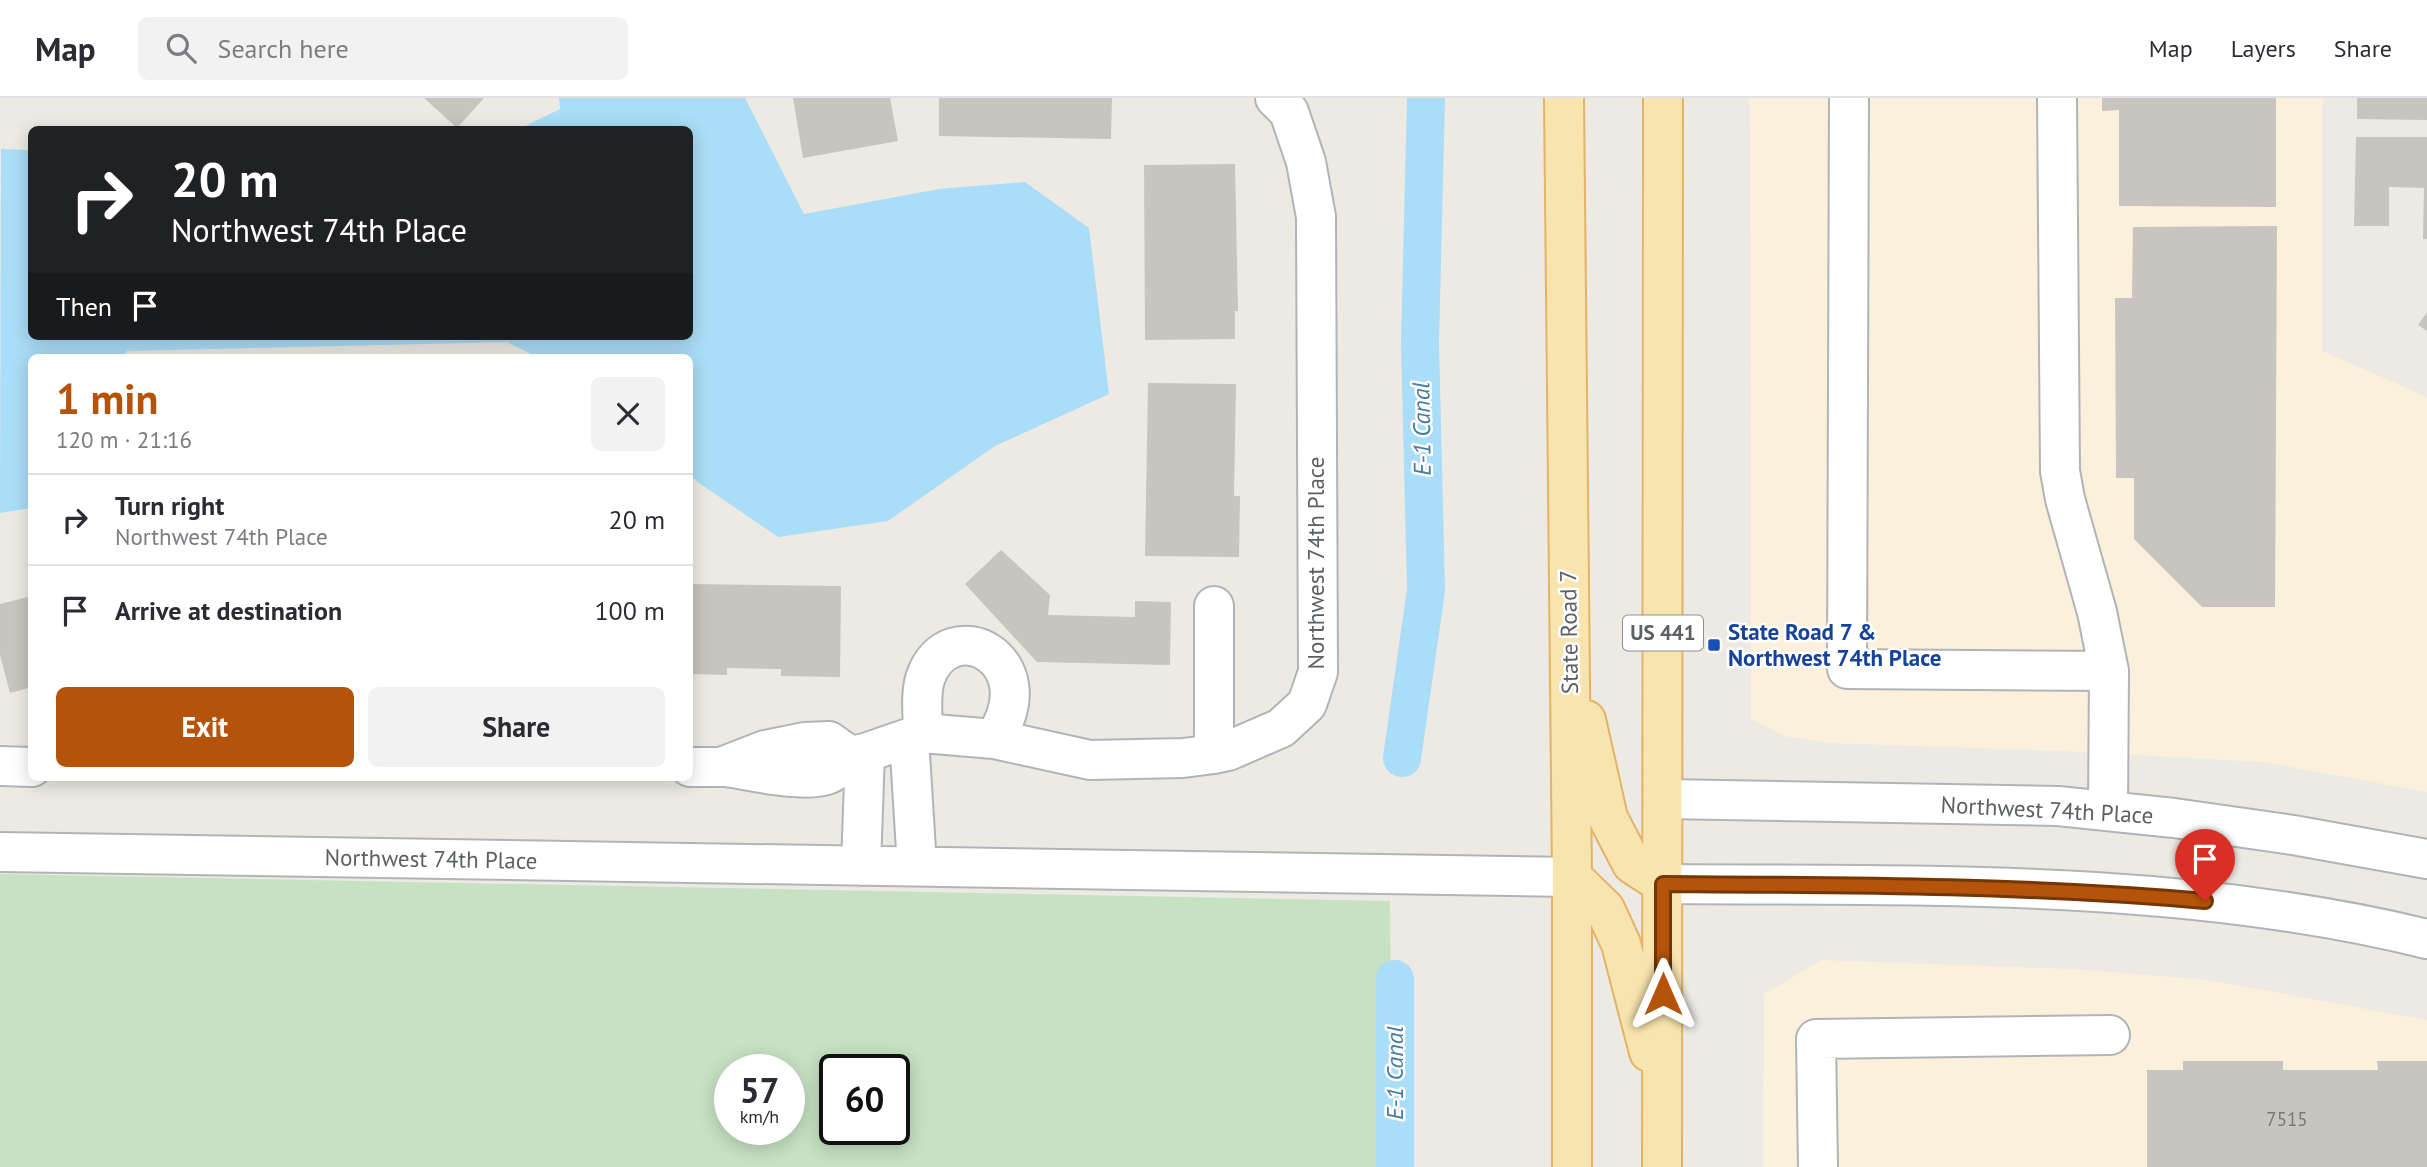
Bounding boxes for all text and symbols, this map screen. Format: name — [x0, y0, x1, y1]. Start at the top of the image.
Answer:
search box — [138, 17, 628, 80]
text: Map — [35, 27, 96, 70]
icon: search — [162, 29, 200, 67]
text: Search here — [218, 32, 349, 65]
text: Map — [2149, 33, 2193, 64]
text: Layers — [2231, 33, 2296, 64]
text: Share — [2334, 33, 2392, 64]
text: 20 m — [171, 147, 278, 211]
icon: right — [56, 154, 147, 245]
text: Northwest 74th Place — [171, 209, 467, 251]
icon: arrive — [126, 287, 164, 325]
text: Then — [56, 290, 112, 323]
text: 1 min — [56, 371, 158, 426]
button: close — [591, 377, 665, 451]
water label: E-1 Canal — [1405, 381, 1438, 476]
text: 120 m · 21:16 — [56, 425, 192, 454]
street label: Northwest 74th Place — [1301, 457, 1330, 669]
text: Turn right — [115, 489, 224, 522]
icon: right — [56, 501, 94, 539]
text: 20 m — [609, 503, 665, 536]
text: Northwest 74th Place — [115, 522, 328, 551]
street label: State Road 7 — [1553, 570, 1584, 694]
icon: arrive — [56, 592, 94, 630]
text: Arrive at destination — [115, 594, 342, 627]
text: 100 m — [594, 594, 665, 627]
road number: US 441 — [1623, 616, 1703, 650]
place label: State Road 7 & Northwest 74th Place — [1728, 617, 1941, 672]
marker: State Road 7 & Northwest 74th Place — [1706, 637, 1722, 653]
button: Exit — [56, 687, 354, 767]
button: Share — [368, 687, 665, 767]
street label: Northwest 74th Place — [1940, 789, 2154, 830]
pin — [2175, 829, 2235, 901]
icon: arrive — [2186, 840, 2224, 878]
street label: Northwest 74th Place — [324, 842, 538, 875]
position arrow — [1626, 957, 1700, 1031]
water label: E-1 Canal — [1379, 1026, 1410, 1120]
speed limit sign: 60 — [819, 1054, 910, 1145]
text: 57 — [740, 1067, 779, 1113]
text: km/h — [740, 1105, 779, 1128]
house number: 7515 — [2266, 1107, 2308, 1131]

